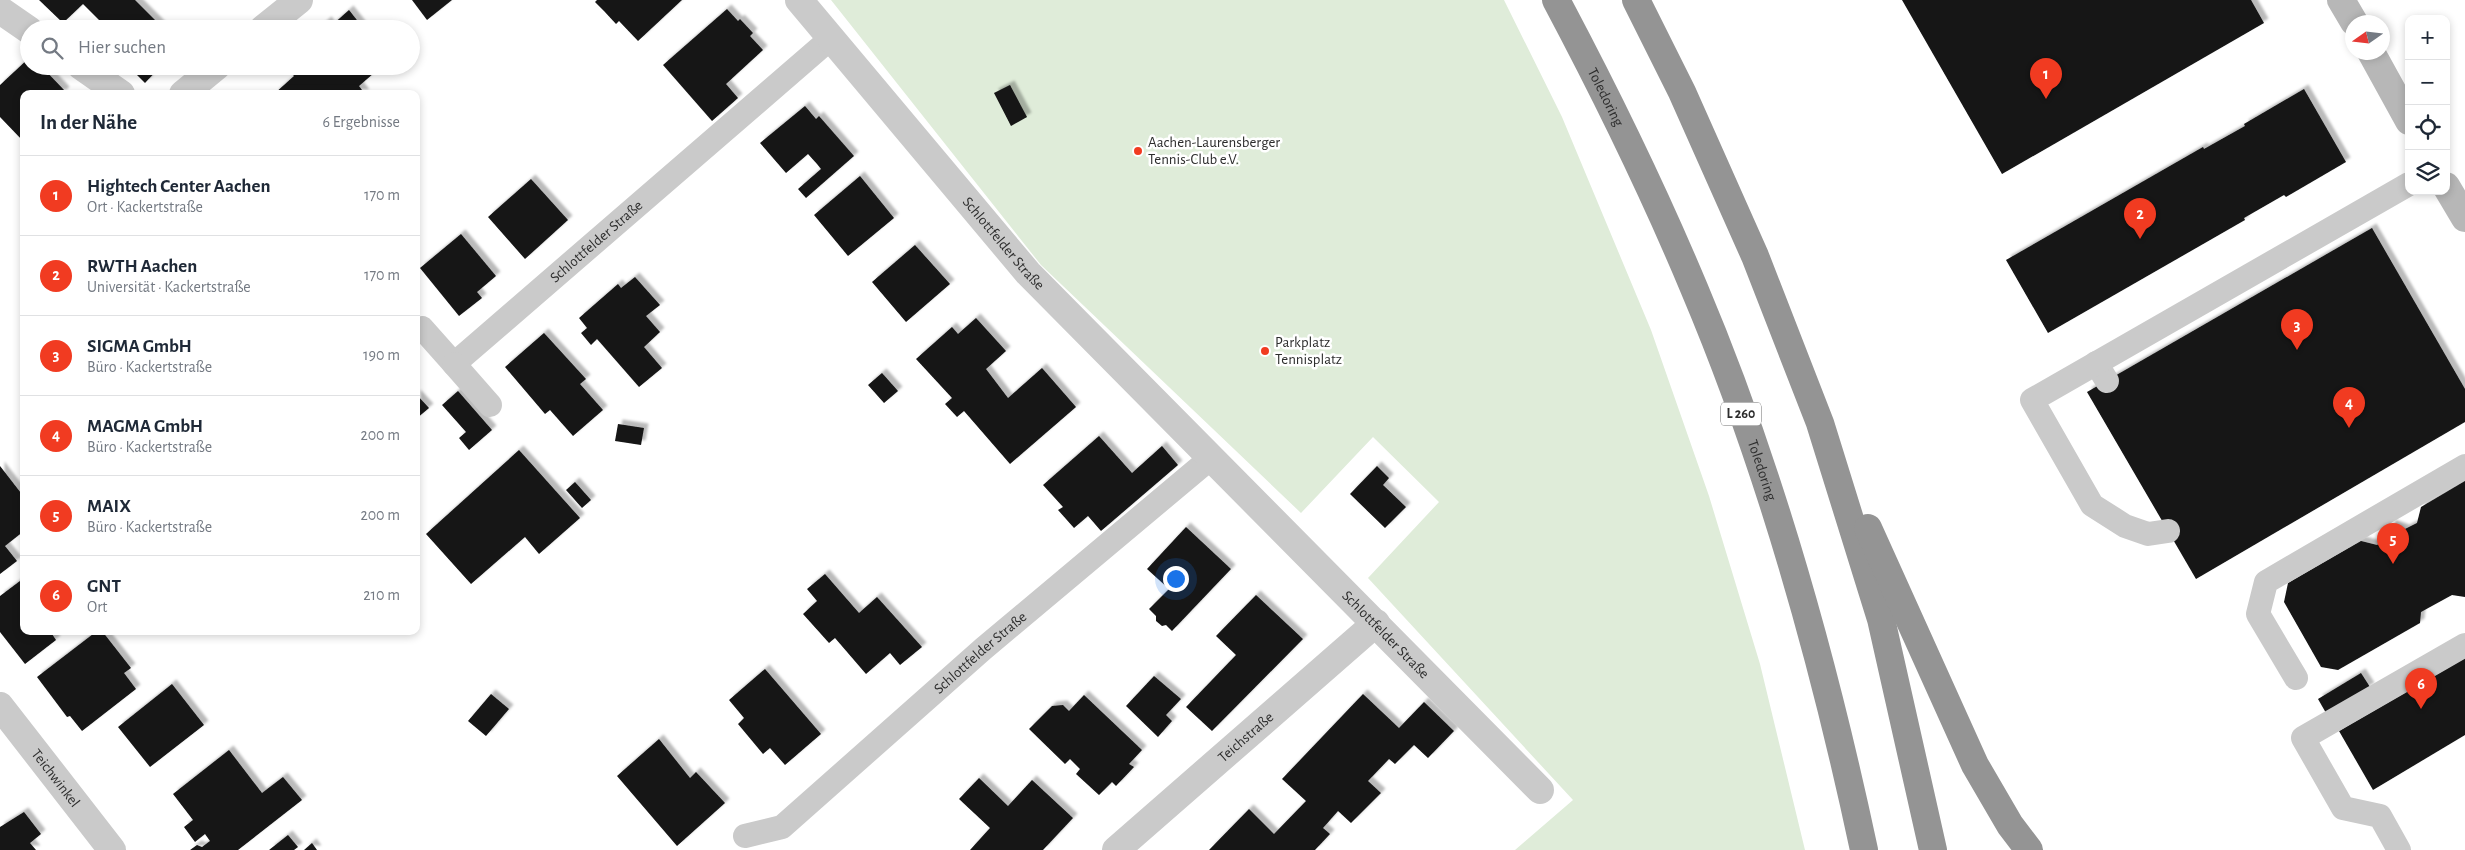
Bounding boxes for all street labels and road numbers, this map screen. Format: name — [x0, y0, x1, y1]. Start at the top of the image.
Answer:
street label: Toledoring — [1585, 65, 1627, 129]
street label: Schlottfelder Straße — [960, 194, 1048, 293]
street label: Schlottfelder Straße — [547, 197, 645, 285]
road number: L 260 — [1721, 402, 1761, 426]
street label: Toledoring — [1745, 438, 1779, 503]
street label: Schlottfelder Straße — [1340, 588, 1432, 681]
street label: Schlottfelder Straße — [931, 609, 1029, 696]
street label: Teichstraße — [1215, 709, 1276, 765]
street label: Teichwinkel — [29, 746, 83, 810]

